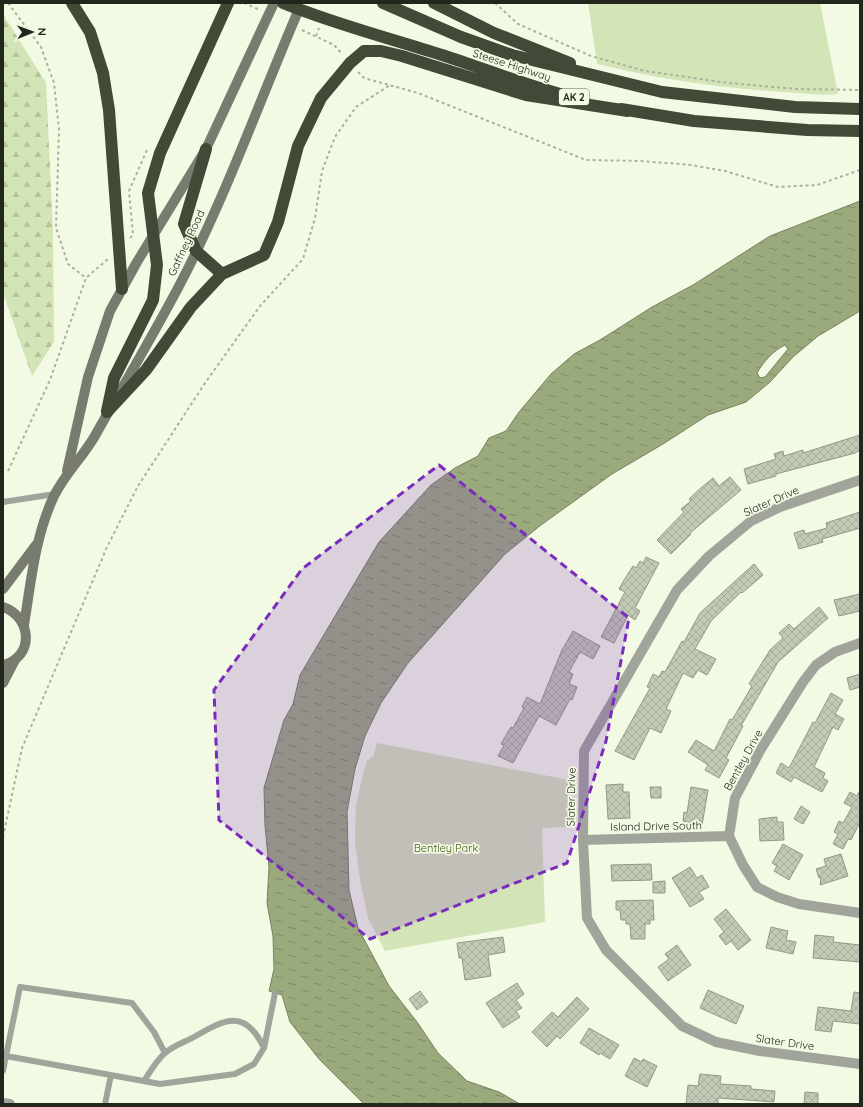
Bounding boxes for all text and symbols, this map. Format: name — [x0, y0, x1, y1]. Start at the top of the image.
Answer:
north arrow — [12, 12, 52, 52]
text: N — [35, 28, 49, 36]
street label: Steese Highway — [471, 46, 553, 84]
road number: AK 2 — [559, 89, 589, 105]
street label: Gaffney Road — [165, 208, 207, 278]
street label: Slater Drive — [741, 483, 801, 519]
street label: Bentley Drive — [720, 727, 766, 793]
street label: Slater Drive — [563, 767, 579, 827]
street label: Island Drive South — [610, 818, 702, 834]
park label: Bentley Park — [414, 841, 478, 855]
street label: Slater Drive — [755, 1031, 815, 1053]

